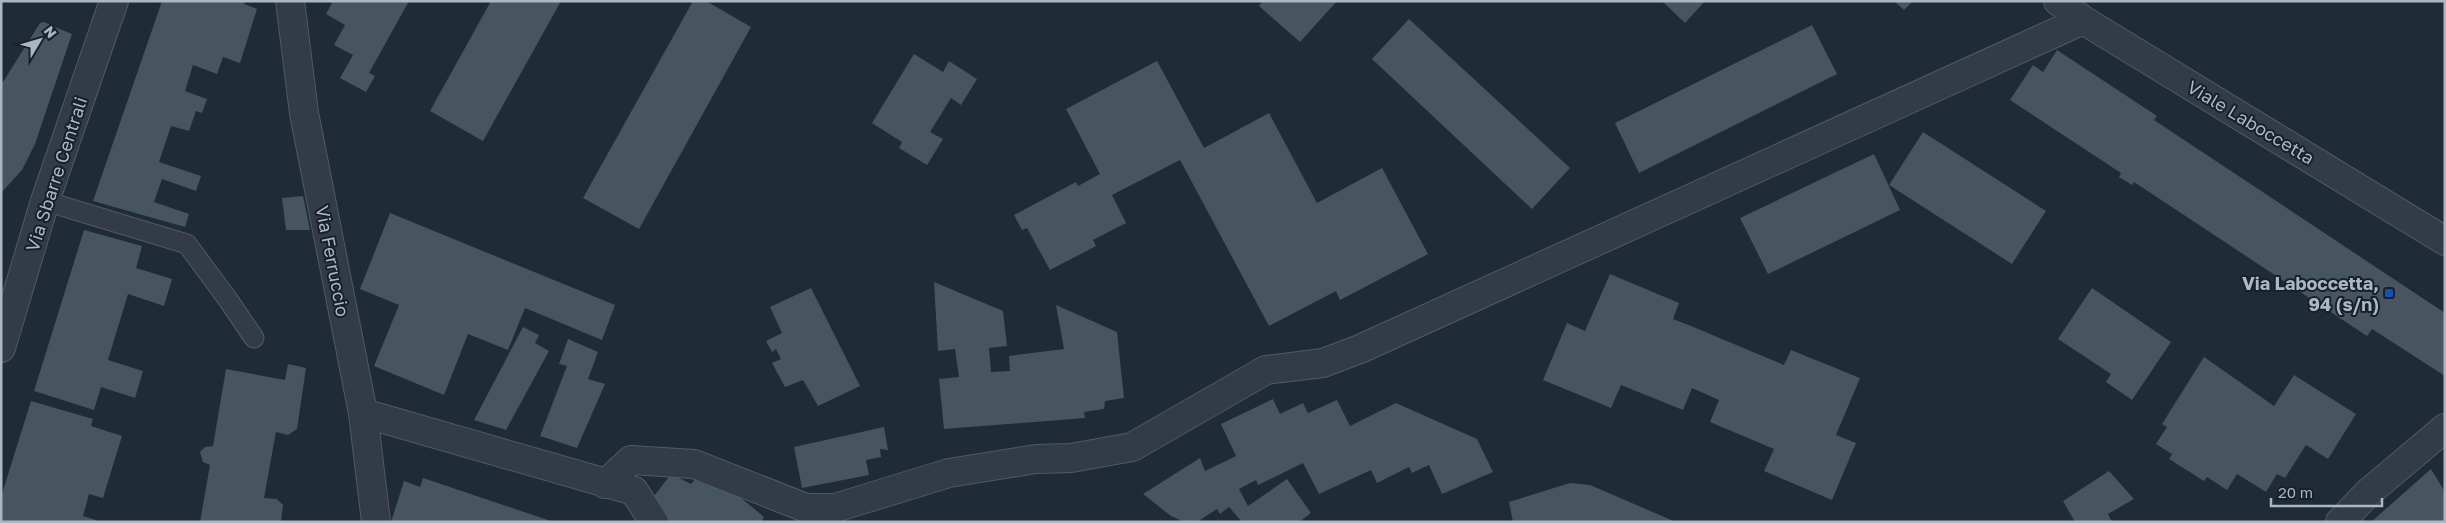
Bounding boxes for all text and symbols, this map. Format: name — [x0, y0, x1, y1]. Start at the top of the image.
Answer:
north arrow — [15, 15, 65, 65]
text: N — [41, 22, 61, 41]
street label: Viale Laboccetta — [2183, 75, 2319, 169]
street label: Via Sbarre Centrali — [21, 94, 91, 254]
street label: Via Ferruccio — [311, 204, 355, 318]
place label: Via Laboccetta, 94 (s/n) — [2242, 272, 2379, 315]
marker: Via Laboccetta, 94 (s/n) — [2383, 287, 2395, 299]
scale bar — [2271, 476, 2382, 508]
text: 20 m — [2278, 483, 2313, 501]

